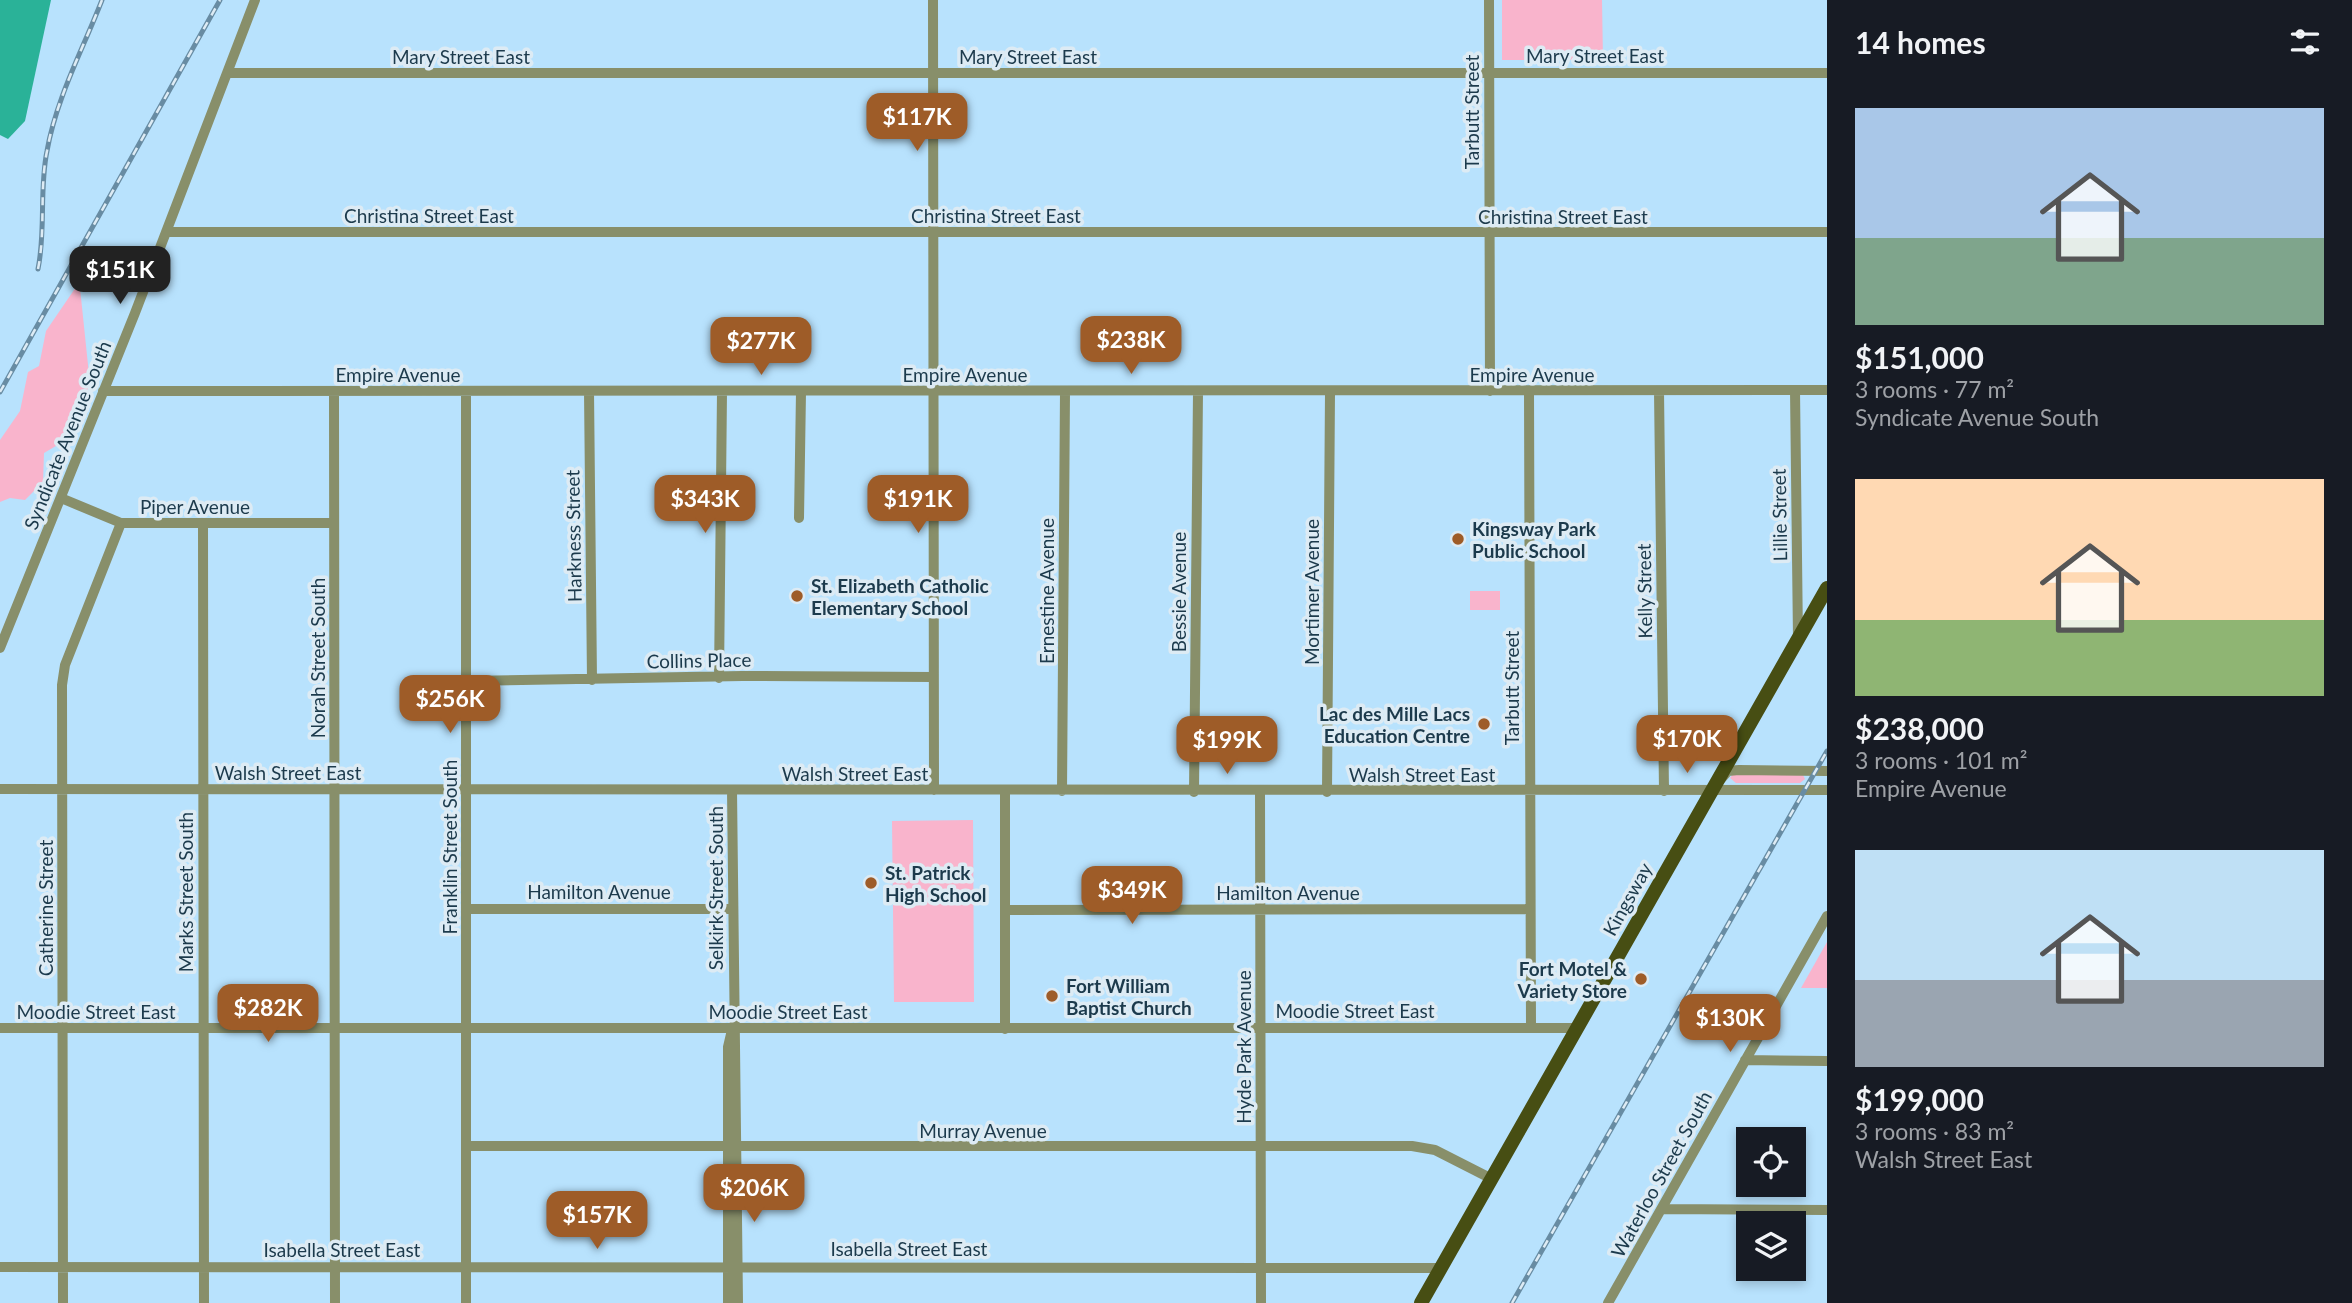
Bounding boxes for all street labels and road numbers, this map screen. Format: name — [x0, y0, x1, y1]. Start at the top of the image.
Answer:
street label: Mary Street East — [1526, 44, 1664, 67]
street label: Mary Street East — [392, 45, 530, 68]
street label: Mary Street East — [959, 45, 1097, 68]
street label: Tarbutt Street — [1460, 55, 1483, 169]
street label: Christina Street East — [344, 204, 514, 227]
street label: Christina Street East — [911, 204, 1081, 227]
street label: Christina Street East — [1478, 205, 1648, 228]
street label: Syndicate Avenue South — [19, 337, 115, 533]
street label: Empire Avenue — [335, 363, 461, 386]
street label: Empire Avenue — [902, 363, 1028, 386]
street label: Empire Avenue — [1469, 363, 1595, 386]
street label: Lillie Street — [1767, 468, 1791, 562]
street label: Harkness Street — [560, 470, 586, 602]
street label: Piper Avenue — [140, 495, 250, 518]
street label: Ernestine Avenue — [1035, 518, 1058, 664]
street label: Mortimer Avenue — [1300, 519, 1323, 665]
street label: Bessie Avenue — [1167, 532, 1190, 652]
street label: Kelly Street — [1632, 543, 1656, 639]
street label: Norah Street South — [306, 578, 329, 738]
street label: Tarbutt Street — [1500, 631, 1523, 745]
street label: Collins Place — [646, 648, 752, 672]
street label: Franklin Street South — [438, 760, 461, 934]
street label: Walsh Street East — [215, 761, 361, 784]
street label: Walsh Street East — [782, 762, 928, 785]
street label: Walsh Street East — [1349, 763, 1495, 786]
street label: Selkirk Street South — [704, 806, 727, 970]
street label: Marks Street South — [174, 812, 197, 972]
street label: Catherine Street — [34, 840, 57, 976]
street label: Kingsway — [1598, 858, 1656, 939]
street label: Hamilton Avenue — [527, 880, 671, 903]
street label: Hamilton Avenue — [1216, 881, 1360, 904]
street label: Hyde Park Avenue — [1232, 970, 1255, 1124]
street label: Moodie Street East — [1275, 999, 1435, 1022]
street label: Moodie Street East — [16, 1000, 176, 1023]
street label: Moodie Street East — [708, 1000, 868, 1023]
street label: Waterloo Street South — [1606, 1087, 1716, 1261]
street label: Murray Avenue — [919, 1119, 1047, 1142]
street label: Isabella Street East — [831, 1237, 988, 1260]
street label: Isabella Street East — [264, 1238, 421, 1261]

